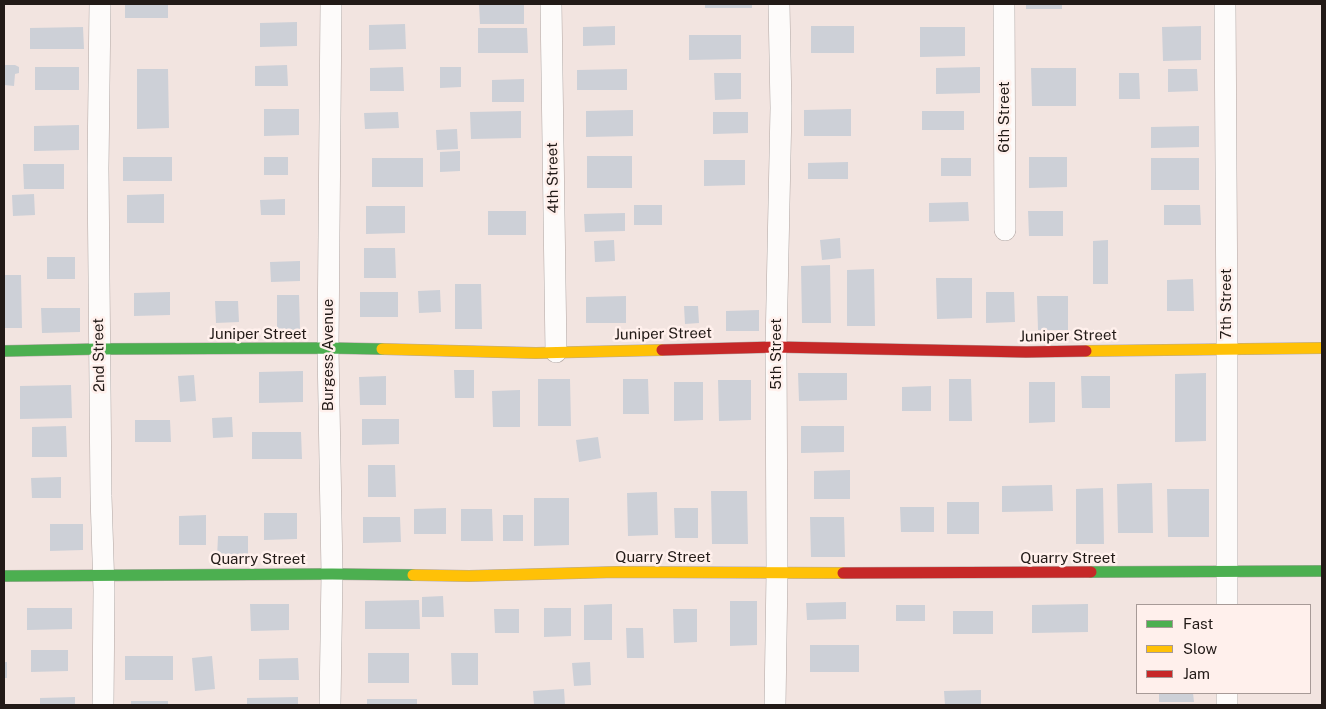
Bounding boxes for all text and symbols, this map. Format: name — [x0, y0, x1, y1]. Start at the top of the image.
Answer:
street label: 6th Street — [995, 81, 1013, 153]
street label: 4th Street — [543, 142, 563, 214]
street label: 7th Street — [1217, 269, 1235, 339]
street label: Burgess Avenue — [319, 299, 337, 411]
street label: 2nd Street — [89, 318, 109, 392]
street label: 5th Street — [767, 318, 785, 390]
street label: Juniper Street — [614, 324, 712, 344]
street label: Juniper Street — [209, 325, 307, 343]
street label: Juniper Street — [1019, 326, 1117, 346]
street label: Quarry Street — [615, 548, 711, 566]
street label: Quarry Street — [1020, 549, 1116, 567]
street label: Quarry Street — [210, 550, 306, 568]
legend — [1136, 604, 1311, 694]
text: Fast — [1183, 615, 1213, 632]
text: Slow — [1183, 640, 1217, 657]
text: Jam — [1183, 665, 1210, 682]

